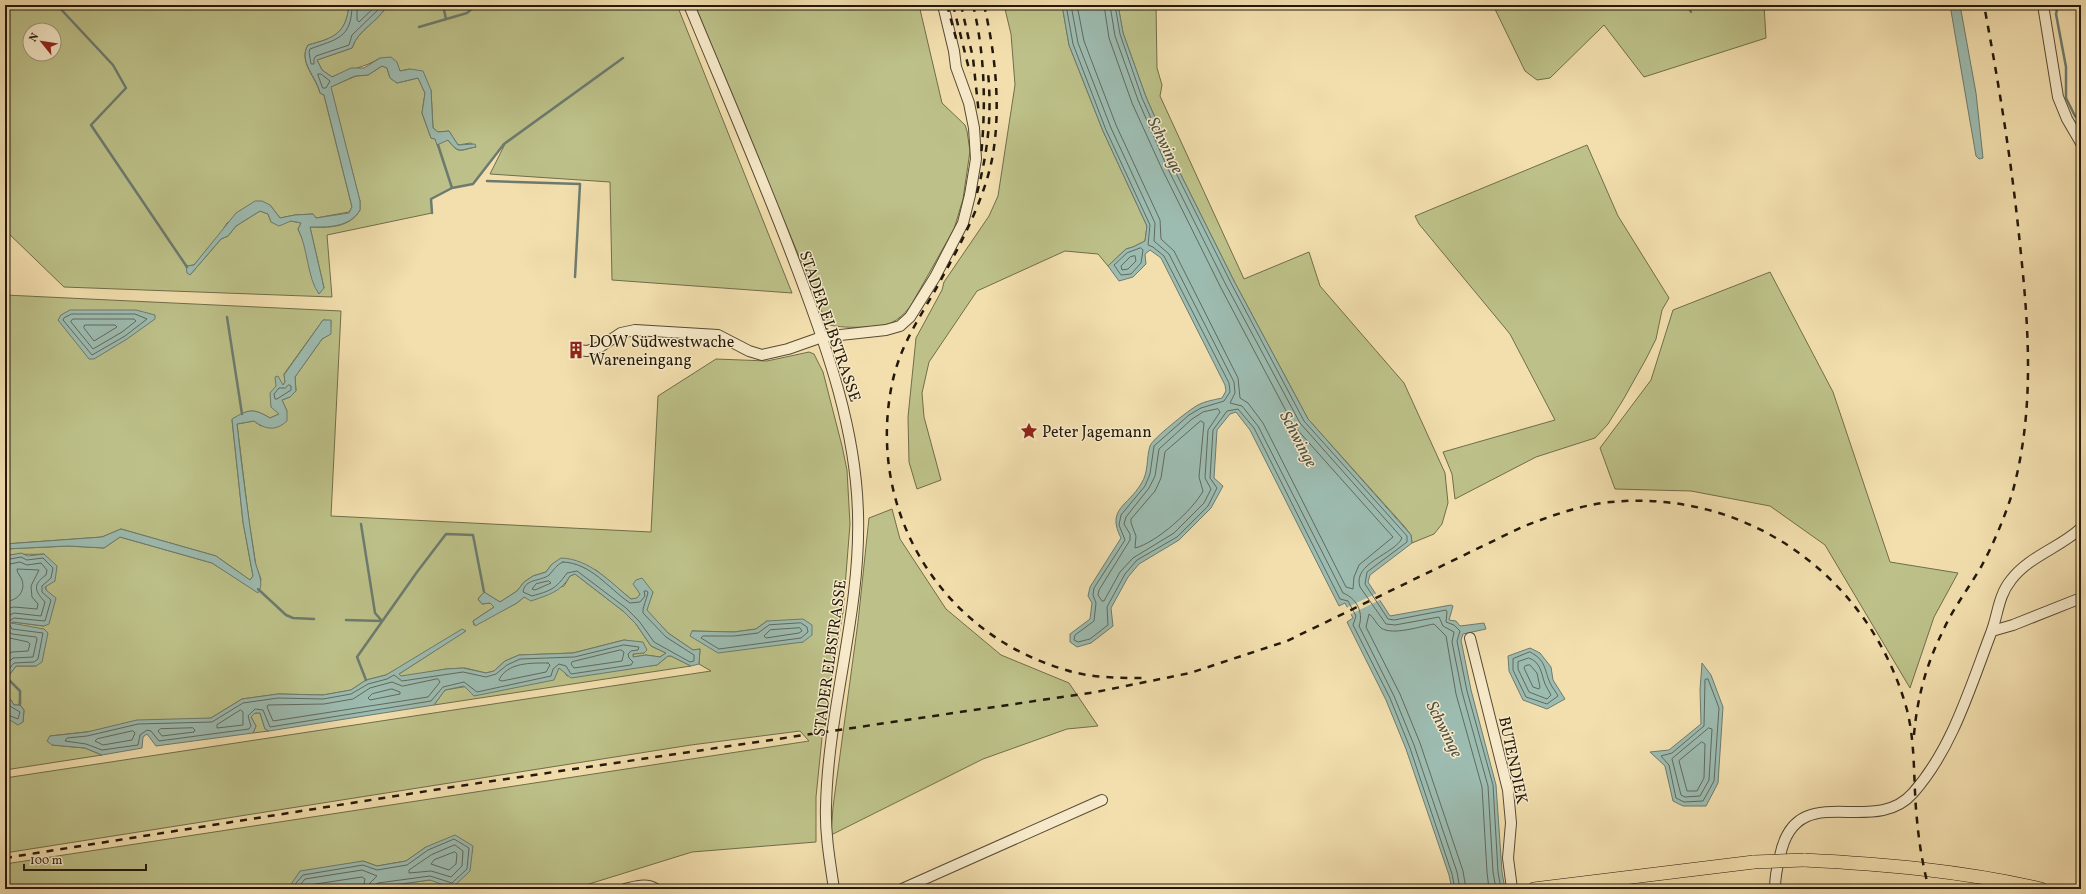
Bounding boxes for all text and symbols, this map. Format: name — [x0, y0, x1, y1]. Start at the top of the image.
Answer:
north arrow — [22, 22, 62, 62]
text: N — [26, 31, 43, 45]
water label: Schwinge — [1141, 113, 1189, 179]
street label: STADER ELBSTRASSE — [793, 248, 865, 405]
place label: DOW Südwestwache Wareneingang — [589, 332, 734, 372]
building icon: DOW Südwestwache Wareneingang — [566, 340, 586, 360]
water label: Schwinge — [1273, 408, 1322, 473]
place icon: Peter Jagemann — [1019, 421, 1039, 441]
place label: Peter Jagemann — [1042, 422, 1152, 444]
street label: STADER ELBSTRASSE — [809, 578, 853, 738]
water label: Schwinge — [1420, 697, 1468, 763]
street label: BUTENDIEK — [1492, 715, 1532, 806]
scale bar — [24, 846, 146, 872]
text: 100 m — [30, 853, 63, 869]

